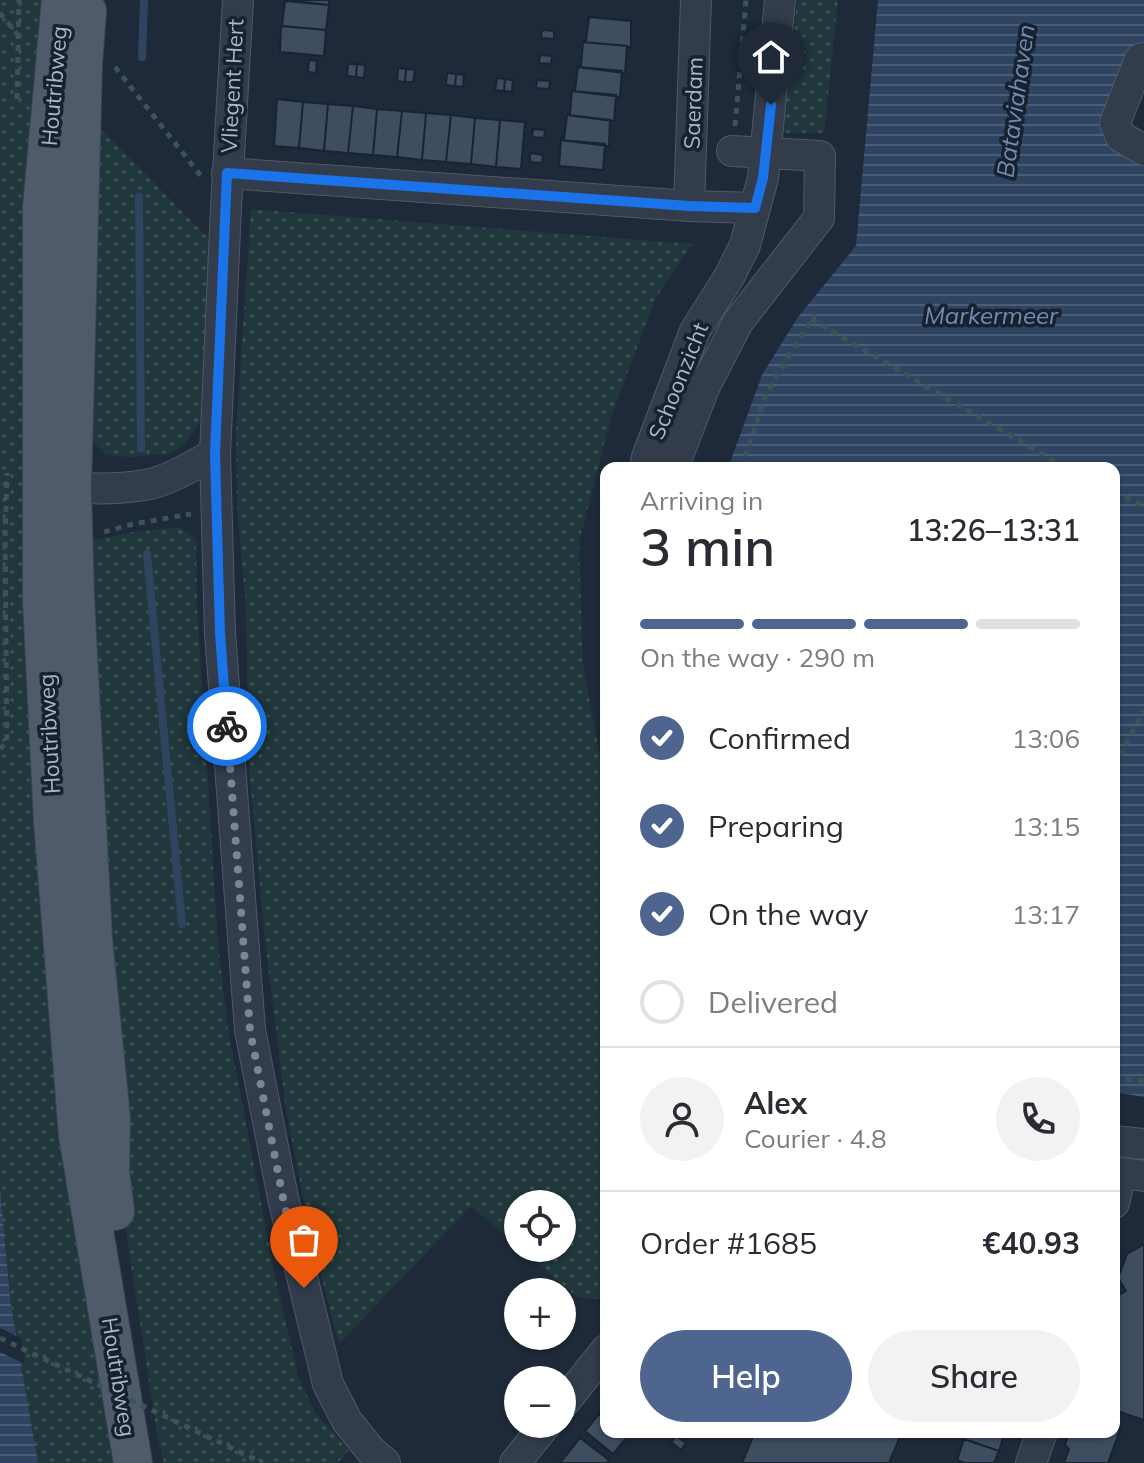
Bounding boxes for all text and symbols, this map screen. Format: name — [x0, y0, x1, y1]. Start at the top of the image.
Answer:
street label: Vliegent Hert — [215, 18, 250, 154]
water label: Bataviahaven — [989, 22, 1041, 179]
pin — [737, 23, 805, 105]
street label: Houtribweg — [35, 25, 73, 147]
icon: home — [749, 35, 793, 79]
street label: Saerdam — [677, 56, 709, 150]
water label: Markermeer — [924, 300, 1059, 330]
street label: Schoonzicht — [642, 318, 714, 444]
text: Arriving in — [640, 484, 763, 517]
text: 13:26–13:31 — [907, 511, 1080, 549]
text: 3 min — [640, 514, 775, 579]
text: On the way · 290 m — [640, 641, 875, 674]
street label: Houtribweg — [32, 673, 66, 795]
courier — [187, 686, 267, 766]
icon: bike — [205, 704, 249, 748]
icon: check — [640, 716, 684, 760]
text: Confirmed — [708, 719, 851, 757]
text: 13:06 — [1012, 722, 1080, 755]
icon: check — [640, 804, 684, 848]
text: Preparing — [708, 807, 844, 845]
text: 13:15 — [1012, 810, 1080, 843]
icon: check — [640, 892, 684, 936]
text: On the way — [708, 895, 868, 933]
text: 13:17 — [1012, 898, 1080, 931]
text: Delivered — [708, 983, 838, 1021]
button: person — [640, 1077, 724, 1161]
button: phone — [996, 1077, 1080, 1161]
text: Alex — [744, 1084, 807, 1122]
text: Courier · 4.8 — [744, 1122, 887, 1155]
map controls — [504, 1190, 576, 1438]
button: locate — [504, 1190, 576, 1262]
pin — [270, 1206, 338, 1288]
icon: bag — [282, 1218, 326, 1262]
text: Order #1685 — [640, 1224, 817, 1262]
text: €40.93 — [983, 1224, 1080, 1262]
button: + — [504, 1278, 576, 1350]
street label: Houtribweg — [96, 1315, 142, 1439]
button: Help — [640, 1330, 852, 1422]
button: Share — [868, 1330, 1080, 1422]
button: − — [504, 1366, 576, 1438]

